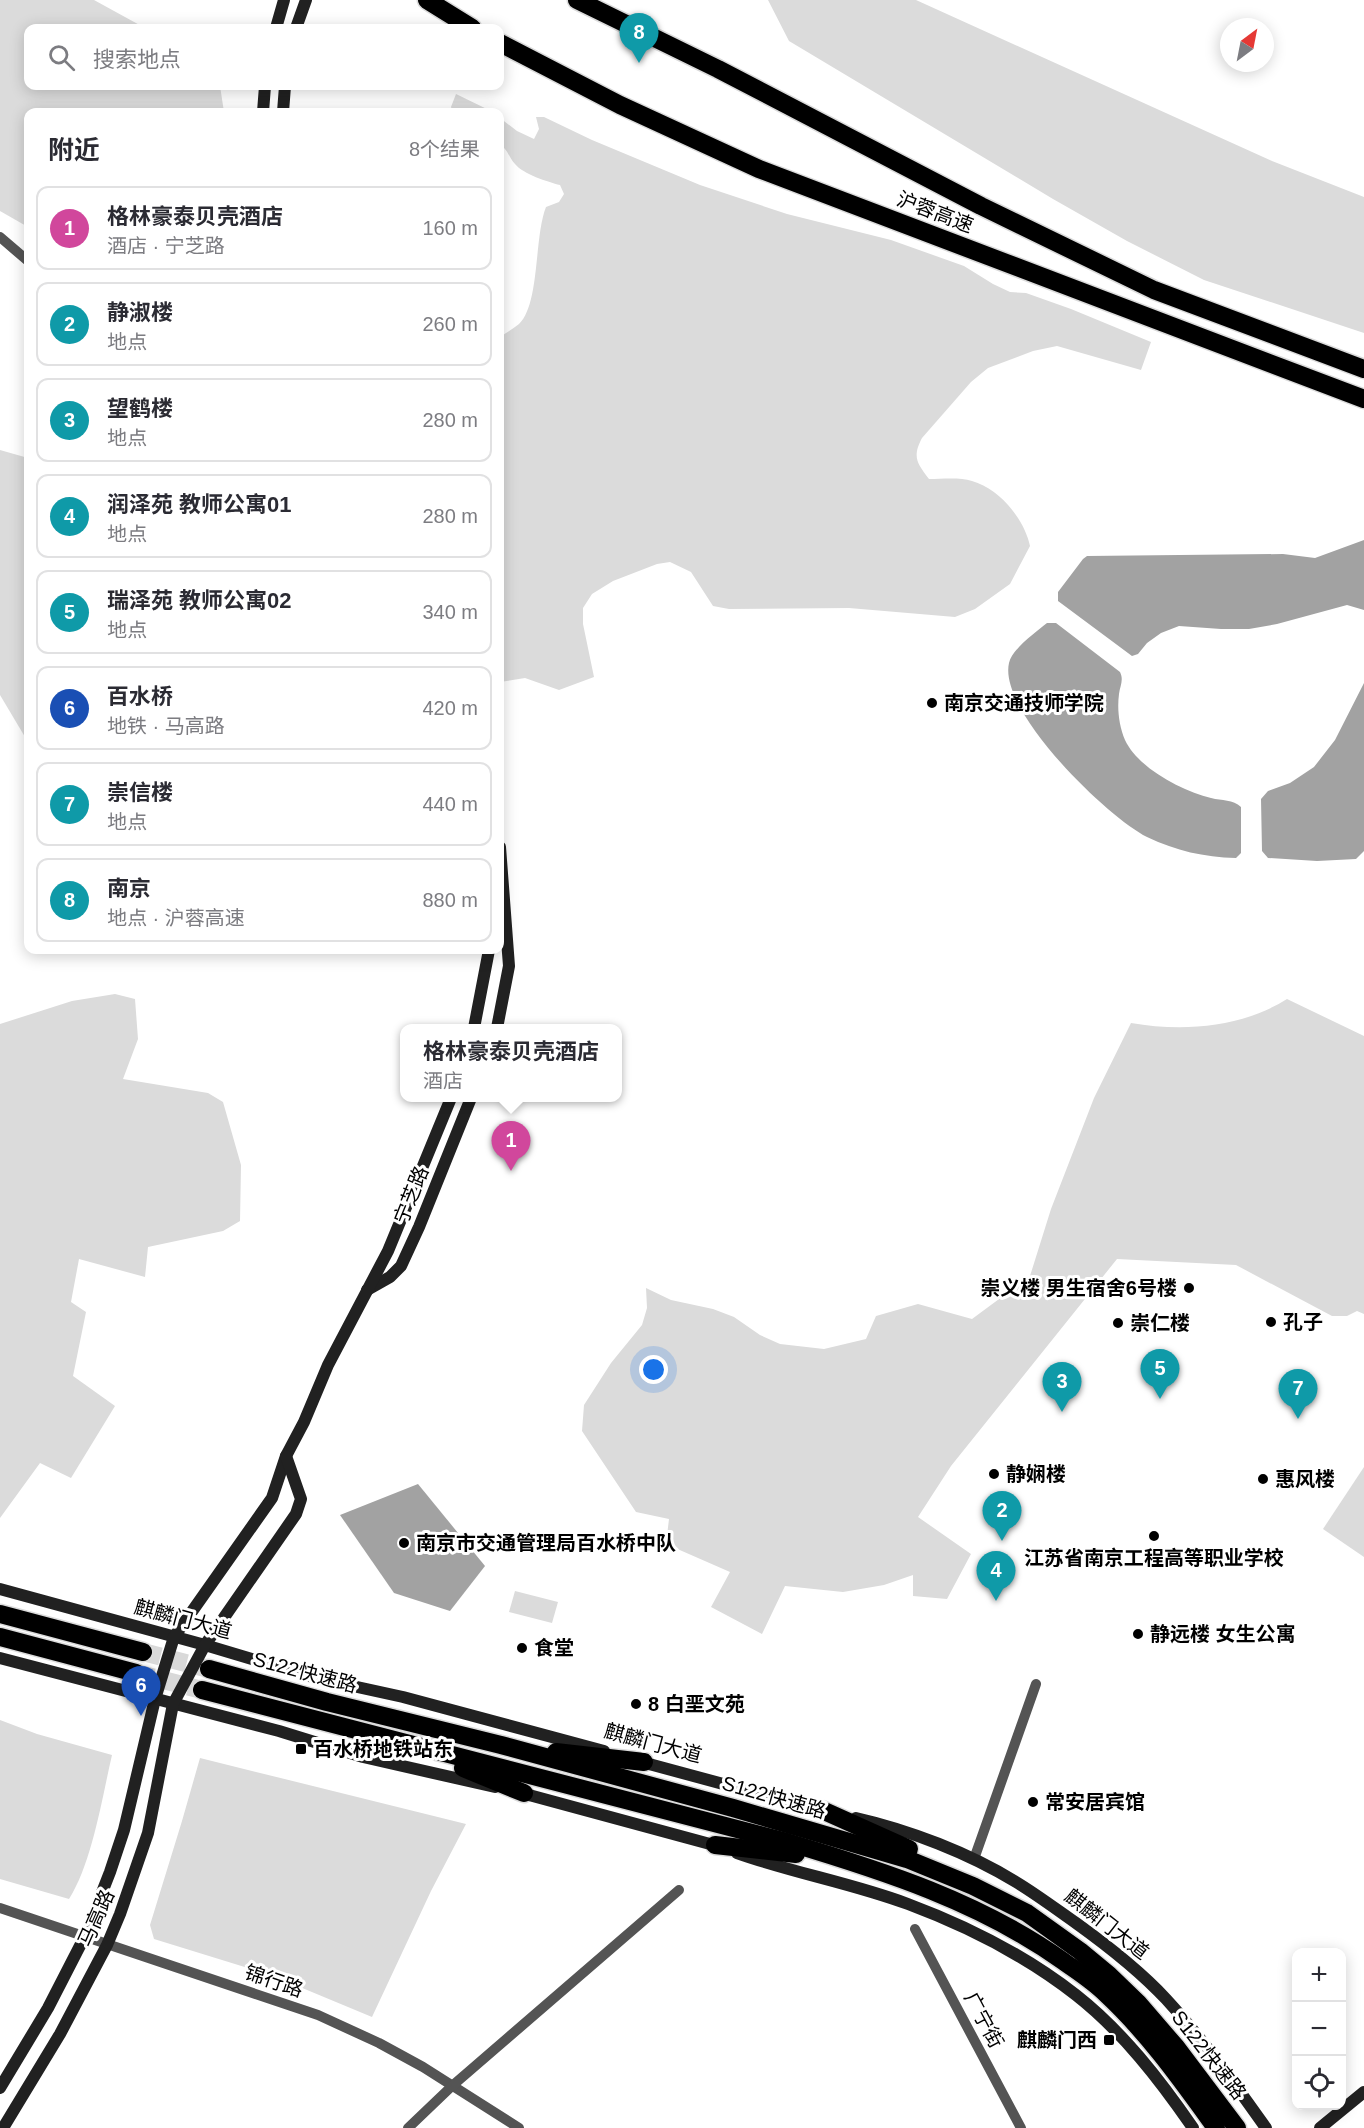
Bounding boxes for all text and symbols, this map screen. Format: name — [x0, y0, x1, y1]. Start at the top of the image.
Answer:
pin: 8 — [620, 14, 658, 63]
north arrow — [1220, 18, 1274, 72]
search box — [24, 24, 504, 90]
icon: search — [45, 41, 78, 74]
text: 搜索地点 — [93, 47, 181, 72]
text: 附近 — [48, 135, 100, 165]
text: 8个结果 — [409, 138, 480, 160]
street label: 沪蓉高速 — [894, 187, 976, 237]
text: 格林豪泰贝壳酒店 — [107, 204, 283, 229]
text: 1 — [64, 217, 75, 239]
text: 160 m — [422, 217, 478, 239]
text: 酒店 · 宁芝路 — [107, 235, 225, 257]
text: 静淑楼 — [107, 300, 173, 325]
text: 2 — [64, 313, 75, 335]
text: 260 m — [422, 313, 478, 335]
text: 地点 — [107, 331, 147, 353]
text: 望鹤楼 — [107, 396, 173, 421]
text: 3 — [64, 409, 75, 431]
text: 280 m — [422, 409, 478, 431]
text: 地点 — [107, 427, 147, 449]
text: 润泽苑 教师公寓01 — [107, 492, 292, 517]
text: 4 — [64, 505, 75, 527]
text: 280 m — [422, 505, 478, 527]
text: 地点 — [107, 523, 147, 545]
text: 瑞泽苑 教师公寓02 — [107, 588, 292, 613]
text: 5 — [64, 601, 75, 623]
text: 340 m — [422, 601, 478, 623]
text: 地点 — [107, 619, 147, 641]
text: 百水桥 — [107, 684, 173, 709]
place label: 南京交通技师学院 — [944, 692, 1104, 714]
marker: 南京交通技师学院 — [925, 696, 939, 710]
text: 6 — [64, 697, 75, 719]
text: 420 m — [422, 697, 478, 719]
text: 地铁 · 马高路 — [107, 715, 225, 737]
text: 崇信楼 — [107, 780, 173, 805]
text: 7 — [64, 793, 75, 815]
text: 440 m — [422, 793, 478, 815]
text: 地点 — [107, 811, 147, 833]
text: 南京 — [107, 876, 151, 901]
text: 8 — [64, 889, 75, 911]
text: 880 m — [422, 889, 478, 911]
text: 地点 · 沪蓉高速 — [107, 907, 245, 929]
popup — [400, 1024, 622, 1102]
text: 格林豪泰贝壳酒店 — [423, 1039, 599, 1064]
text: 酒店 — [423, 1070, 463, 1092]
pin: 1 — [492, 1122, 530, 1171]
street label: 宁芝路 — [390, 1163, 432, 1227]
place label: 崇义楼 男生宿舍6号楼 — [980, 1277, 1177, 1299]
marker: 崇义楼 男生宿舍6号楼 — [1182, 1281, 1196, 1295]
place label: 孔子 — [1283, 1311, 1323, 1333]
place label: 崇仁楼 — [1130, 1312, 1190, 1334]
marker: 孔子 — [1264, 1315, 1278, 1329]
marker: 崇仁楼 — [1111, 1316, 1125, 1330]
pin: 5 — [1140, 1350, 1180, 1399]
your location — [639, 1355, 668, 1384]
pin: 3 — [1042, 1362, 1082, 1412]
pin: 7 — [1278, 1370, 1318, 1419]
place label: 静娴楼 — [1006, 1463, 1066, 1485]
marker: 静娴楼 — [987, 1467, 1001, 1481]
place label: 惠风楼 — [1275, 1468, 1335, 1490]
marker: 惠风楼 — [1256, 1472, 1270, 1486]
pin: 2 — [982, 1492, 1022, 1541]
marker: 江苏省南京工程高等职业学校 — [1147, 1529, 1161, 1543]
place label: 南京市交通管理局百水桥中队 — [416, 1532, 676, 1554]
marker: 南京市交通管理局百水桥中队 — [397, 1536, 411, 1550]
place label: 江苏省南京工程高等职业学校 — [1024, 1547, 1284, 1569]
pin: 4 — [976, 1552, 1016, 1601]
street label: 麒麟门大道 — [132, 1595, 234, 1643]
place label: 静远楼 女生公寓 — [1150, 1623, 1296, 1645]
marker: 静远楼 女生公寓 — [1131, 1627, 1145, 1641]
place label: 食堂 — [534, 1637, 574, 1659]
marker: 食堂 — [515, 1641, 529, 1655]
street label: S122快速路 — [251, 1648, 359, 1696]
pin: 6 — [122, 1666, 160, 1716]
place label: 8 白垩文苑 — [648, 1693, 745, 1715]
marker: 8 白垩文苑 — [629, 1697, 643, 1711]
street label: 麒麟门大道 — [602, 1719, 704, 1767]
place label: 百水桥地铁站东 — [313, 1738, 453, 1760]
marker: 百水桥地铁站东 — [294, 1742, 308, 1756]
street label: S122快速路 — [720, 1772, 828, 1822]
place label: 常安居宾馆 — [1045, 1791, 1145, 1813]
marker: 常安居宾馆 — [1026, 1795, 1040, 1809]
street label: 麒麟门大道 — [1061, 1885, 1153, 1963]
street label: 马高路 — [74, 1886, 118, 1950]
map controls — [1292, 1948, 1346, 2110]
button: + — [1292, 1948, 1346, 2002]
street label: 锦行路 — [242, 1961, 306, 2001]
street label: 广宁街 — [960, 1988, 1008, 2052]
button: − — [1292, 2002, 1346, 2056]
street label: S122快速路 — [1167, 2006, 1251, 2104]
place label: 麒麟门西 — [1017, 2029, 1097, 2051]
marker: 麒麟门西 — [1102, 2033, 1116, 2047]
button: locate — [1292, 2056, 1346, 2110]

